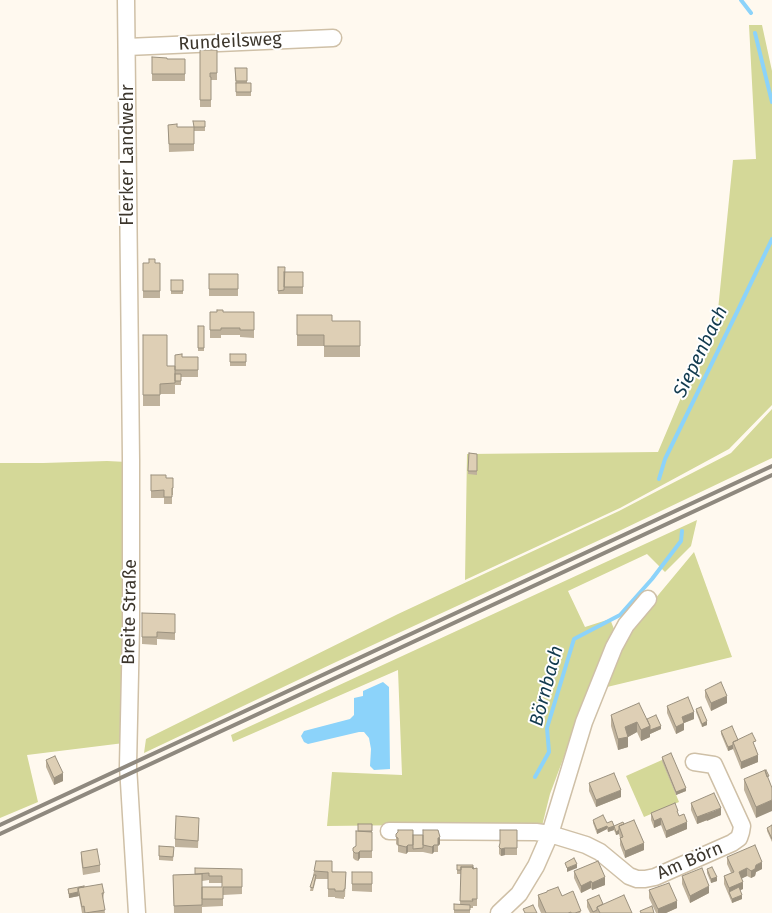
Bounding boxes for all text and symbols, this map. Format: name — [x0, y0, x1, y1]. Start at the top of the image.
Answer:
street label: Rundeilsweg — [178, 29, 282, 55]
street label: Flerker Landwehr — [117, 84, 139, 226]
water label: Siepenbach — [669, 302, 733, 402]
street label: Breite Straße — [118, 559, 142, 665]
water label: Börnbach — [525, 643, 569, 729]
street label: Am Börn — [654, 837, 726, 885]

